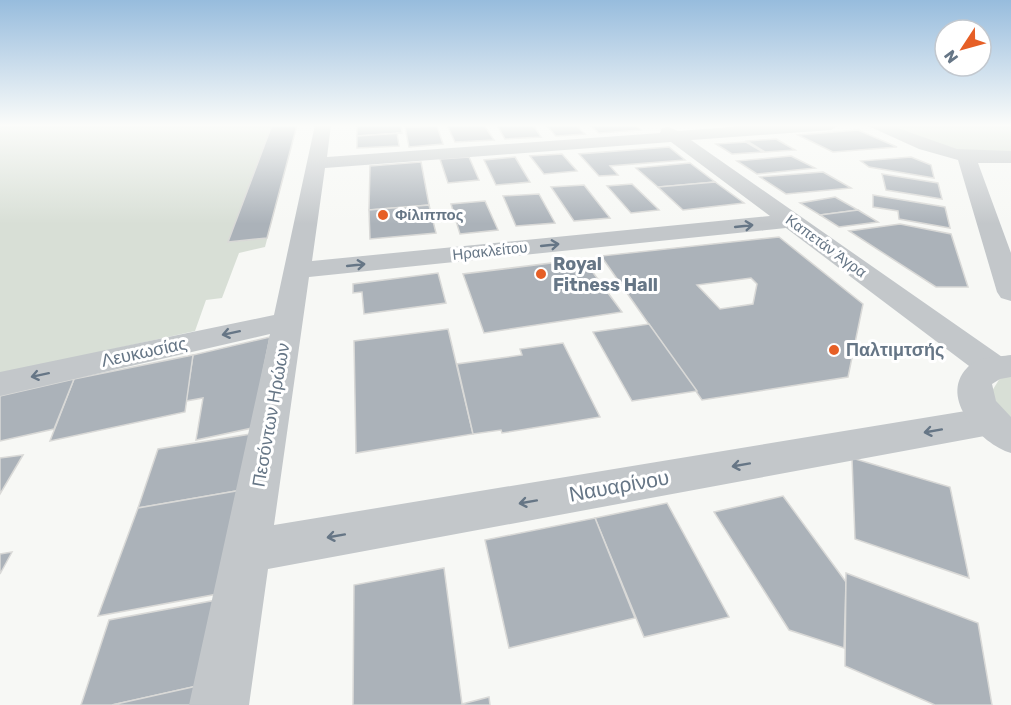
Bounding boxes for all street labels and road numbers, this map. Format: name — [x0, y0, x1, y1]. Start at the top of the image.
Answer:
street label: Καπετάν Άγρα — [782, 211, 870, 282]
street label: Ηρακλείτου — [452, 238, 528, 264]
street label: Λευκωσίας — [99, 332, 189, 372]
street label: Πεσόντων Ηρώων — [248, 341, 294, 489]
street label: Ναυαρίνου — [567, 464, 671, 507]

